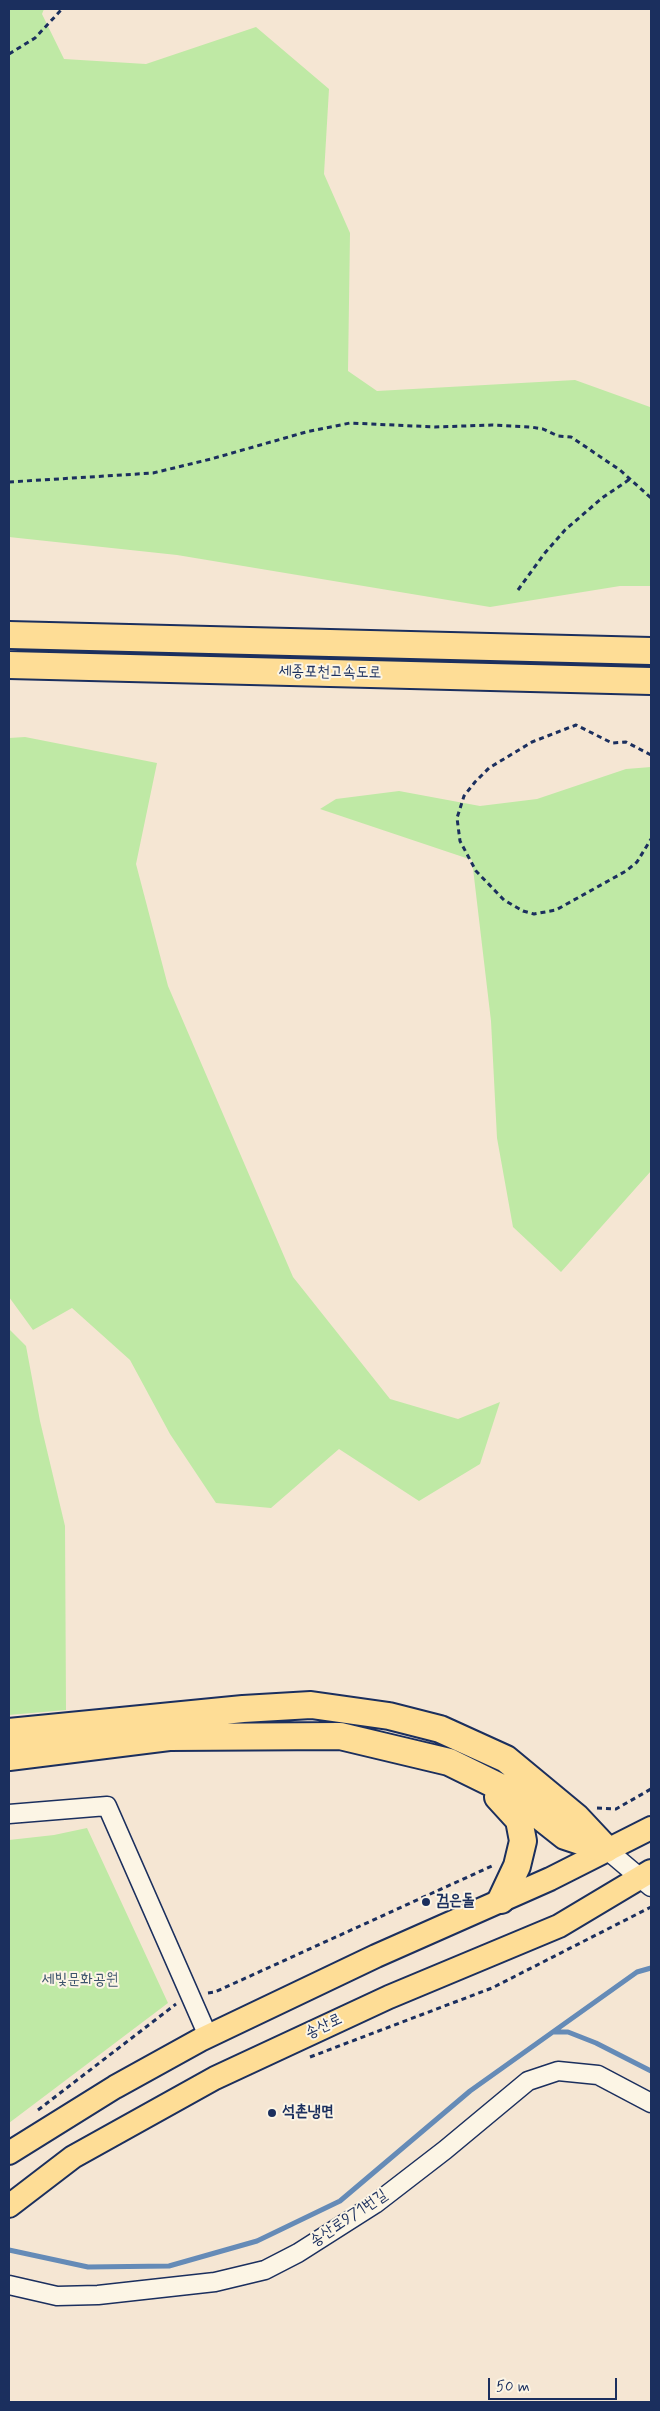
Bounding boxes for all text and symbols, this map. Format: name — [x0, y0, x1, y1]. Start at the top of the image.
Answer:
street label: 세종포천고속도로 — [278, 663, 382, 683]
place label: 검은돌 — [436, 1892, 475, 1912]
marker: 검은돌 — [420, 1896, 432, 1908]
park label: 세빛문화공원 — [41, 1971, 119, 1991]
street label: 송산로 — [302, 2010, 346, 2044]
place label: 석촌냉면 — [282, 2103, 334, 2123]
marker: 석촌냉면 — [266, 2107, 278, 2119]
street label: 송산로971번길 — [307, 2186, 391, 2252]
scale bar — [490, 2368, 619, 2400]
text: 50 m — [496, 2377, 530, 2397]

